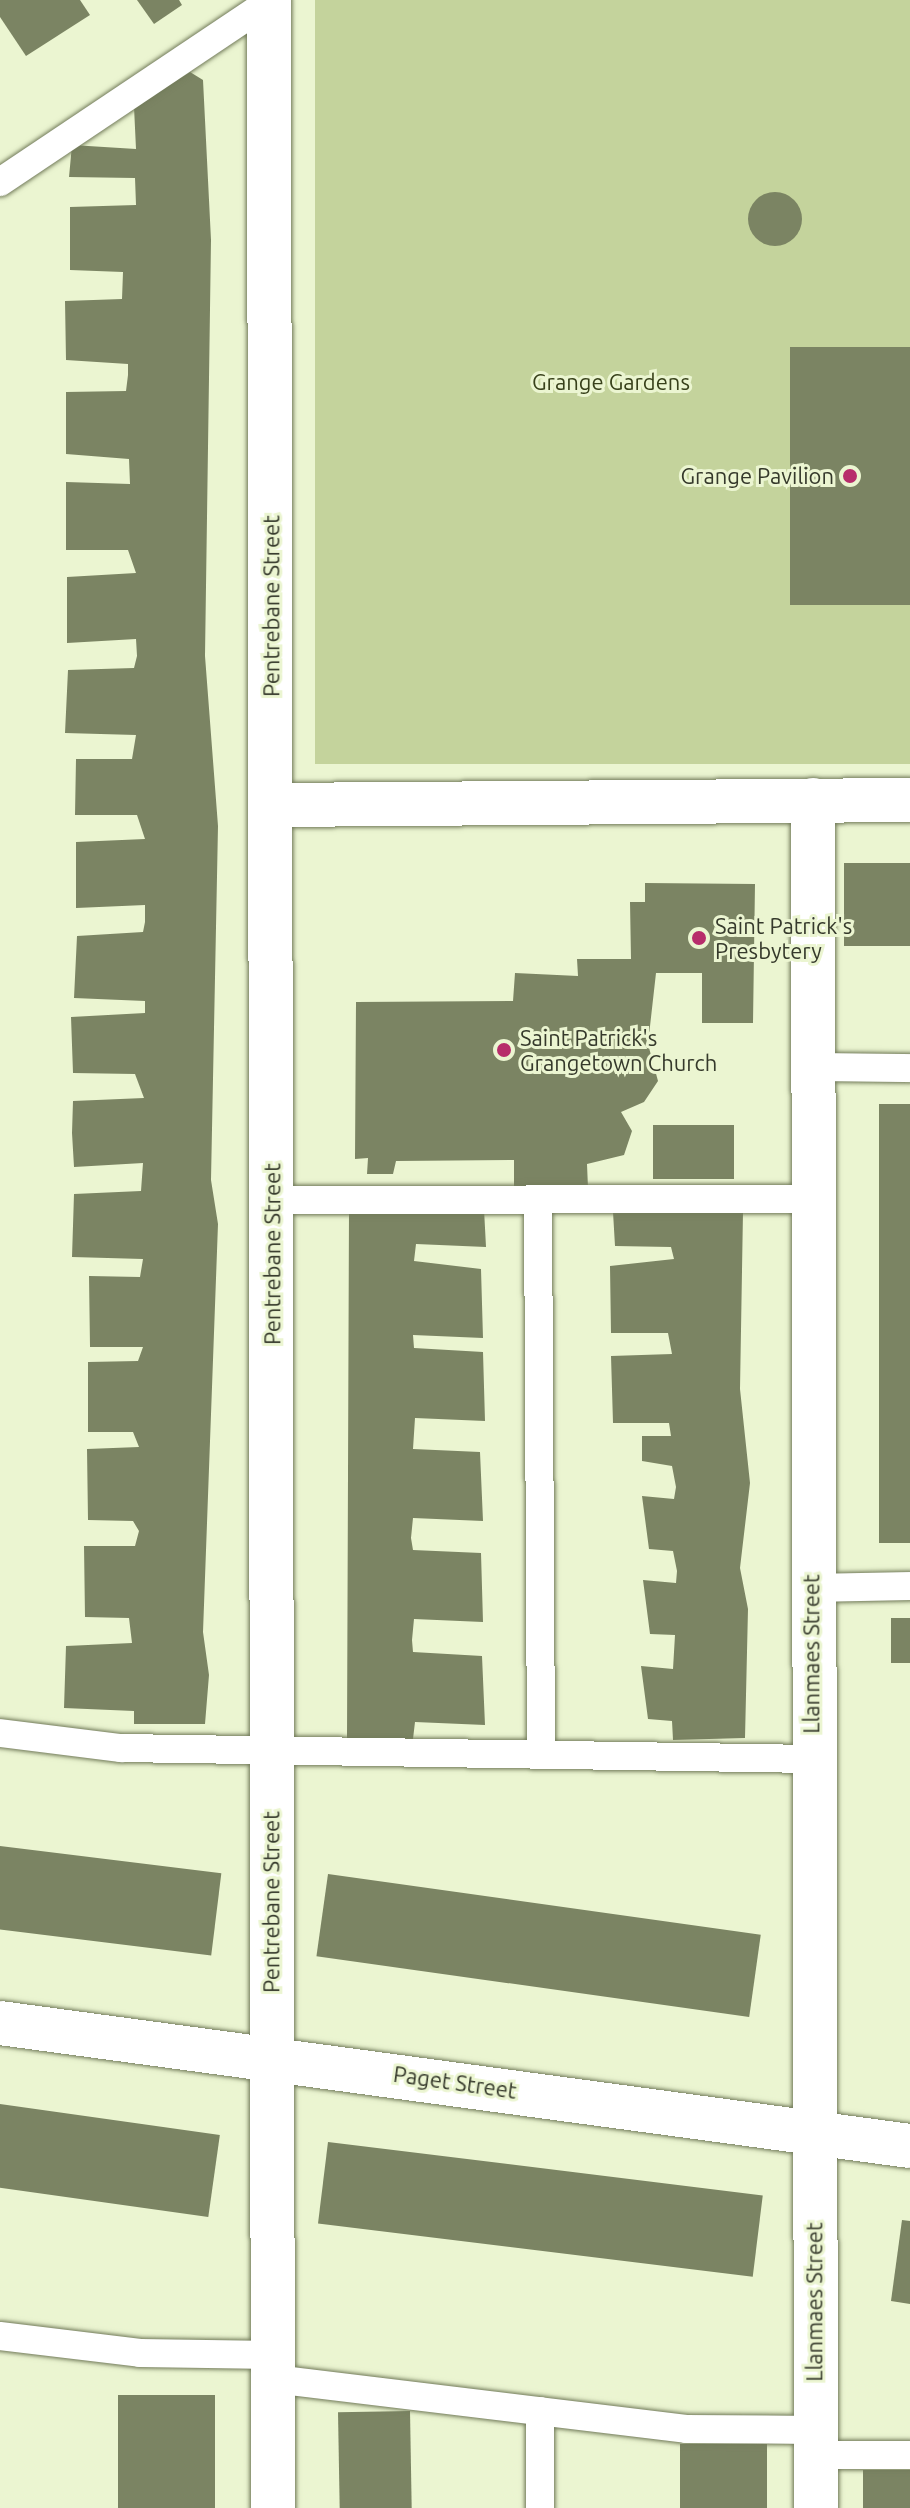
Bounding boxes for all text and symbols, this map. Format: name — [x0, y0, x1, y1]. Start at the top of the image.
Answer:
park label: Grange Gardens — [532, 369, 690, 395]
place label: Grange Pavilion — [681, 463, 834, 489]
marker: Grange Pavilion — [841, 467, 859, 485]
street label: Pentrebane Street — [258, 515, 284, 697]
place label: Saint Patrick's Presbytery — [715, 912, 852, 964]
marker: Saint Patrick's Presbytery — [690, 929, 708, 947]
place label: Saint Patrick's Grangetown Church — [520, 1024, 717, 1076]
marker: Saint Patrick's Grangetown Church — [495, 1041, 513, 1059]
street label: Pentrebane Street — [259, 1163, 285, 1345]
street label: Llanmaes Street — [798, 1574, 824, 1734]
street label: Pentrebane Street — [258, 1811, 284, 1993]
street label: Paget Street — [392, 2060, 518, 2104]
street label: Llanmaes Street — [801, 2222, 827, 2382]

